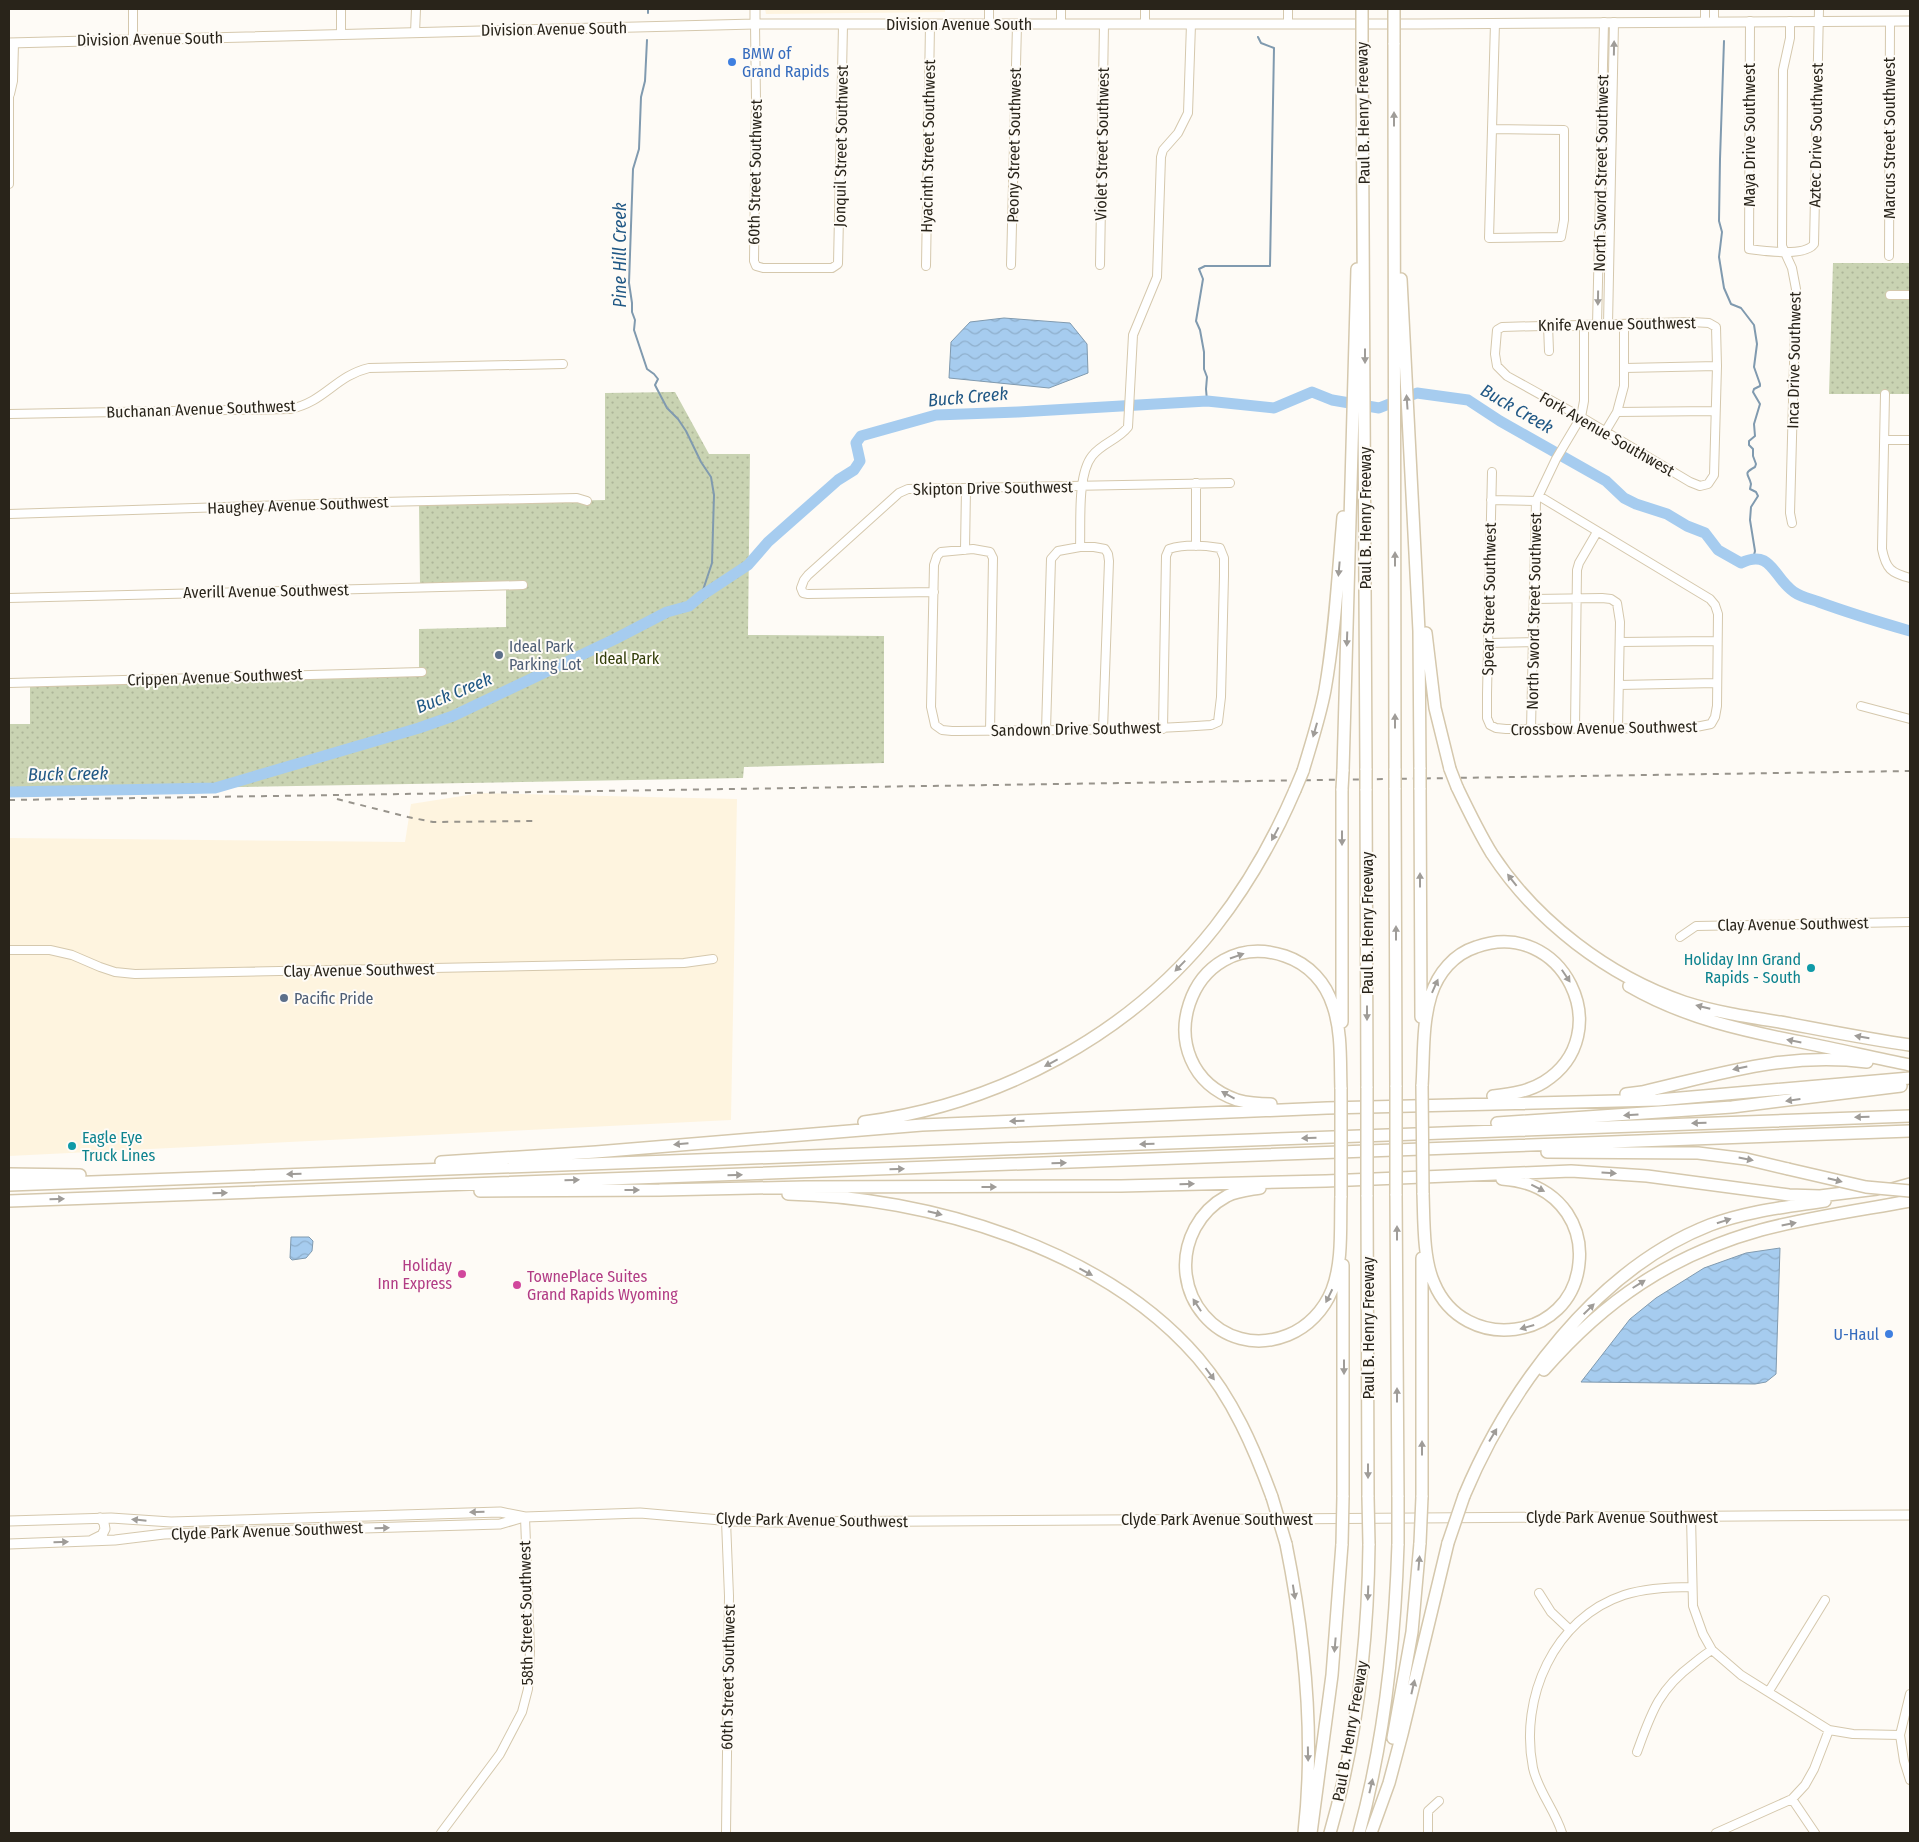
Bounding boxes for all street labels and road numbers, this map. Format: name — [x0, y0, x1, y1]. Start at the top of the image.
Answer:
street label: Division Avenue South — [886, 15, 1032, 34]
street label: Division Avenue South — [481, 18, 627, 40]
street label: Division Avenue South — [77, 28, 223, 50]
street label: Paul B. Henry Freeway — [1352, 41, 1374, 184]
street label: Marcus Street Southwest — [1880, 56, 1899, 219]
street label: Hyacinth Street Southwest — [917, 59, 939, 233]
street label: Maya Drive Southwest — [1740, 62, 1759, 207]
street label: Aztec Drive Southwest — [1805, 62, 1827, 208]
street label: Jonquil Street Southwest — [830, 64, 852, 227]
street label: Peony Street Southwest — [1003, 66, 1025, 223]
street label: Violet Street Southwest — [1091, 66, 1113, 221]
street label: North Sword Street Southwest — [1590, 73, 1612, 272]
street label: 60th Street Southwest — [744, 98, 766, 245]
street label: Inca Drive Southwest — [1783, 290, 1805, 429]
street label: Knife Avenue Southwest — [1538, 313, 1697, 335]
street label: Fork Avenue Southwest — [1536, 388, 1678, 481]
street label: Buchanan Avenue Southwest — [106, 396, 297, 422]
street label: Paul B. Henry Freeway — [1356, 446, 1375, 589]
street label: Skipton Drive Southwest — [913, 477, 1074, 499]
street label: Haughey Avenue Southwest — [207, 492, 390, 518]
street label: North Sword Street Southwest — [1523, 511, 1545, 710]
street label: Spear Street Southwest — [1478, 521, 1500, 676]
street label: Averill Avenue Southwest — [183, 580, 350, 602]
street label: Crippen Avenue Southwest — [127, 664, 304, 690]
street label: Crossbow Avenue Southwest — [1510, 717, 1698, 739]
street label: Sandown Drive Southwest — [991, 718, 1162, 740]
street label: Paul B. Henry Freeway — [1358, 851, 1377, 994]
street label: Clay Avenue Southwest — [1717, 913, 1870, 935]
street label: Clay Avenue Southwest — [283, 959, 436, 981]
street label: Paul B. Henry Freeway — [1359, 1256, 1378, 1399]
street label: Clyde Park Avenue Southwest — [1526, 1508, 1719, 1527]
street label: Clyde Park Avenue Southwest — [716, 1509, 909, 1531]
street label: Clyde Park Avenue Southwest — [1121, 1510, 1314, 1529]
street label: Clyde Park Avenue Southwest — [171, 1518, 364, 1544]
street label: 58th Street Southwest — [515, 1540, 537, 1686]
street label: 60th Street Southwest — [717, 1603, 739, 1750]
street label: Paul B. Henry Freeway — [1328, 1658, 1372, 1803]

